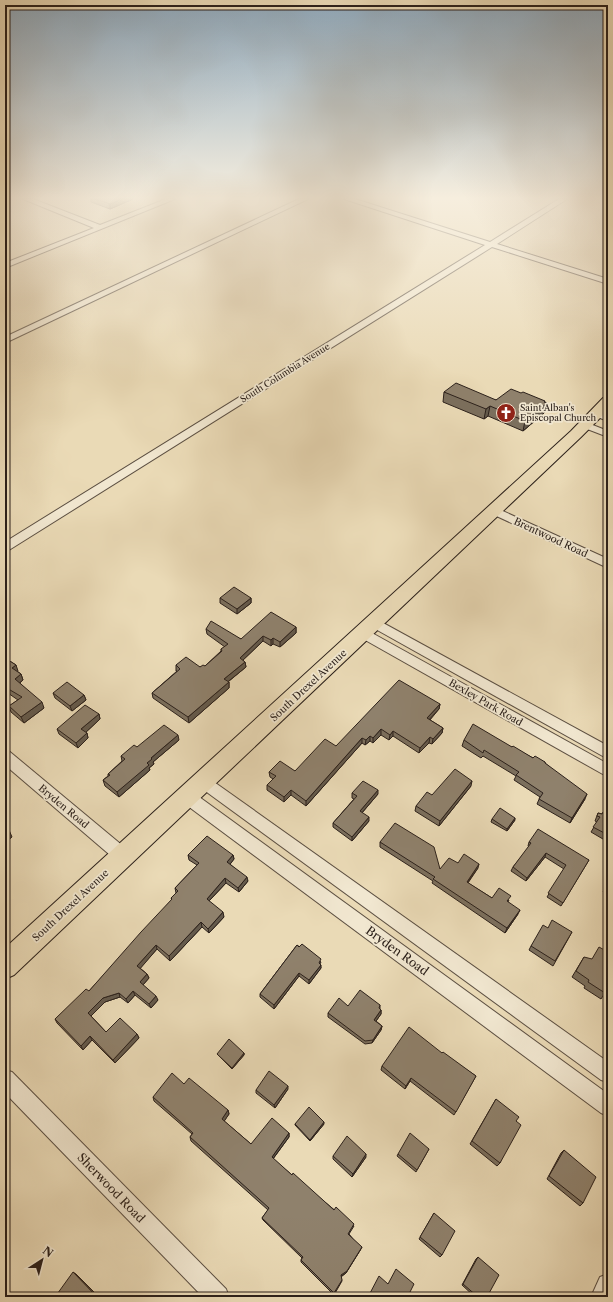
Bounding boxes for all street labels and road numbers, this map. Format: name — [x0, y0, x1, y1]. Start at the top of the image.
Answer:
street label: South Columbia Avenue — [238, 340, 332, 405]
street label: Brentwood Road — [512, 515, 590, 560]
street label: South Drexel Avenue — [267, 646, 350, 724]
street label: Bexley Park Road — [446, 676, 525, 729]
street label: Bryden Road — [36, 782, 92, 831]
street label: South Drexel Avenue — [29, 866, 112, 944]
street label: Bryden Road — [363, 923, 432, 979]
street label: Sherwood Road — [74, 1150, 149, 1226]

